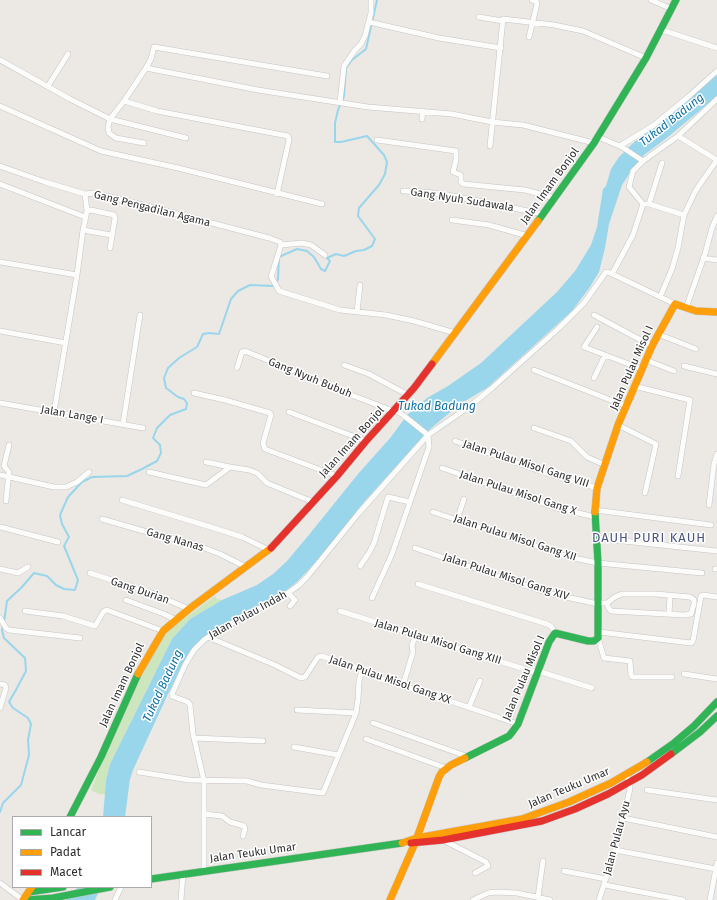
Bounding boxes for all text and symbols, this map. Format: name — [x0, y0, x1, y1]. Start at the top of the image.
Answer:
water label: Tukad Badung — [637, 90, 707, 150]
street label: Jalan Imam Bonjol — [518, 145, 582, 227]
street label: Gang Nyuh Sudawala — [409, 185, 515, 215]
street label: Gang Pengadilan Agama — [92, 188, 212, 230]
street label: Jalan Pulau Misol I — [607, 324, 657, 412]
street label: Gang Nyuh Bubuh — [266, 355, 354, 401]
water label: Tukad Badung — [398, 400, 476, 414]
street label: Jalan Lange I — [40, 403, 104, 427]
street label: Jalan Imam Bonjol — [317, 404, 387, 480]
street label: Jalan Pulau Misol Gang VIII — [461, 437, 591, 491]
street label: Jalan Pulau Misol Gang X — [458, 468, 578, 518]
street label: Jalan Pulau Misol Gang XII — [452, 512, 578, 564]
street label: Gang Nanas — [145, 526, 205, 554]
district label: DAUH PURI KAUH — [592, 530, 706, 546]
street label: Jalan Pulau Misol Gang XIV — [441, 550, 571, 604]
street label: Gang Durian — [109, 575, 171, 607]
street label: Jalan Pulau Indah — [207, 588, 289, 642]
street label: Jalan Pulau Misol Gang XIII — [373, 616, 503, 668]
street label: Jalan Pulau Misol I — [500, 633, 548, 723]
street label: Jalan Imam Bonjol — [97, 641, 147, 729]
water label: Tukad Badung — [140, 648, 186, 724]
street label: Jalan Pulau Misol Gang XX — [327, 653, 453, 707]
street label: Jalan Teuku Umar — [526, 765, 612, 811]
street label: Jalan Pulau Ayu — [601, 799, 633, 877]
legend — [12, 816, 152, 888]
text: Lancar — [50, 825, 86, 839]
street label: Jalan Teuku Umar — [209, 840, 297, 866]
text: Padat — [50, 845, 81, 859]
text: Macet — [50, 865, 82, 879]

